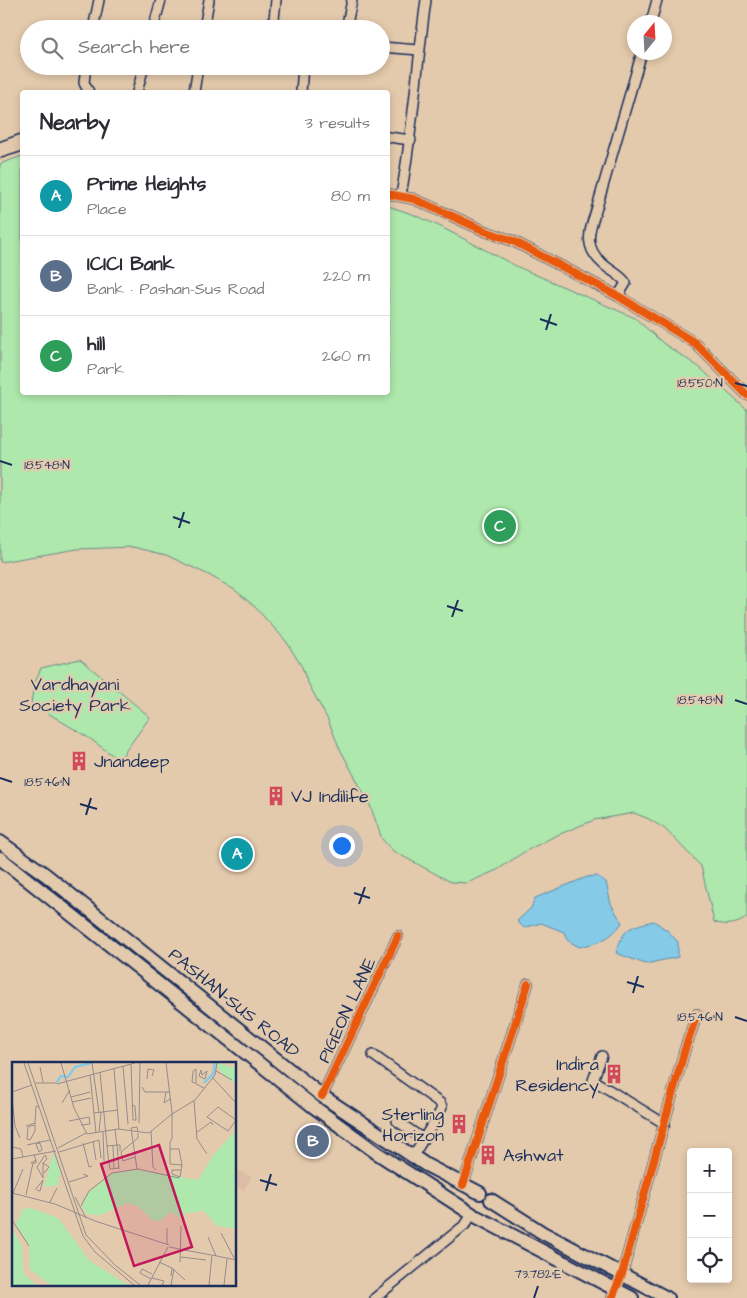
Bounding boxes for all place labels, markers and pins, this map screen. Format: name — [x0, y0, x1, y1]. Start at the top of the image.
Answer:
pin: C — [484, 507, 516, 545]
place label: Jnandeep — [94, 749, 169, 774]
building icon: Jnandeep — [68, 750, 90, 772]
place label: VJ Indilife — [291, 784, 369, 809]
building icon: VJ Indilife — [265, 785, 287, 807]
pin: A — [221, 835, 253, 873]
place label: Indira Residency — [515, 1052, 599, 1099]
building icon: Indira Residency — [603, 1063, 625, 1085]
place label: Sterling Horizon — [382, 1102, 444, 1148]
building icon: Sterling Horizon — [448, 1113, 470, 1135]
pin: B — [297, 1122, 329, 1160]
place label: Ashwat — [503, 1143, 564, 1168]
building icon: Ashwat — [477, 1144, 499, 1166]

